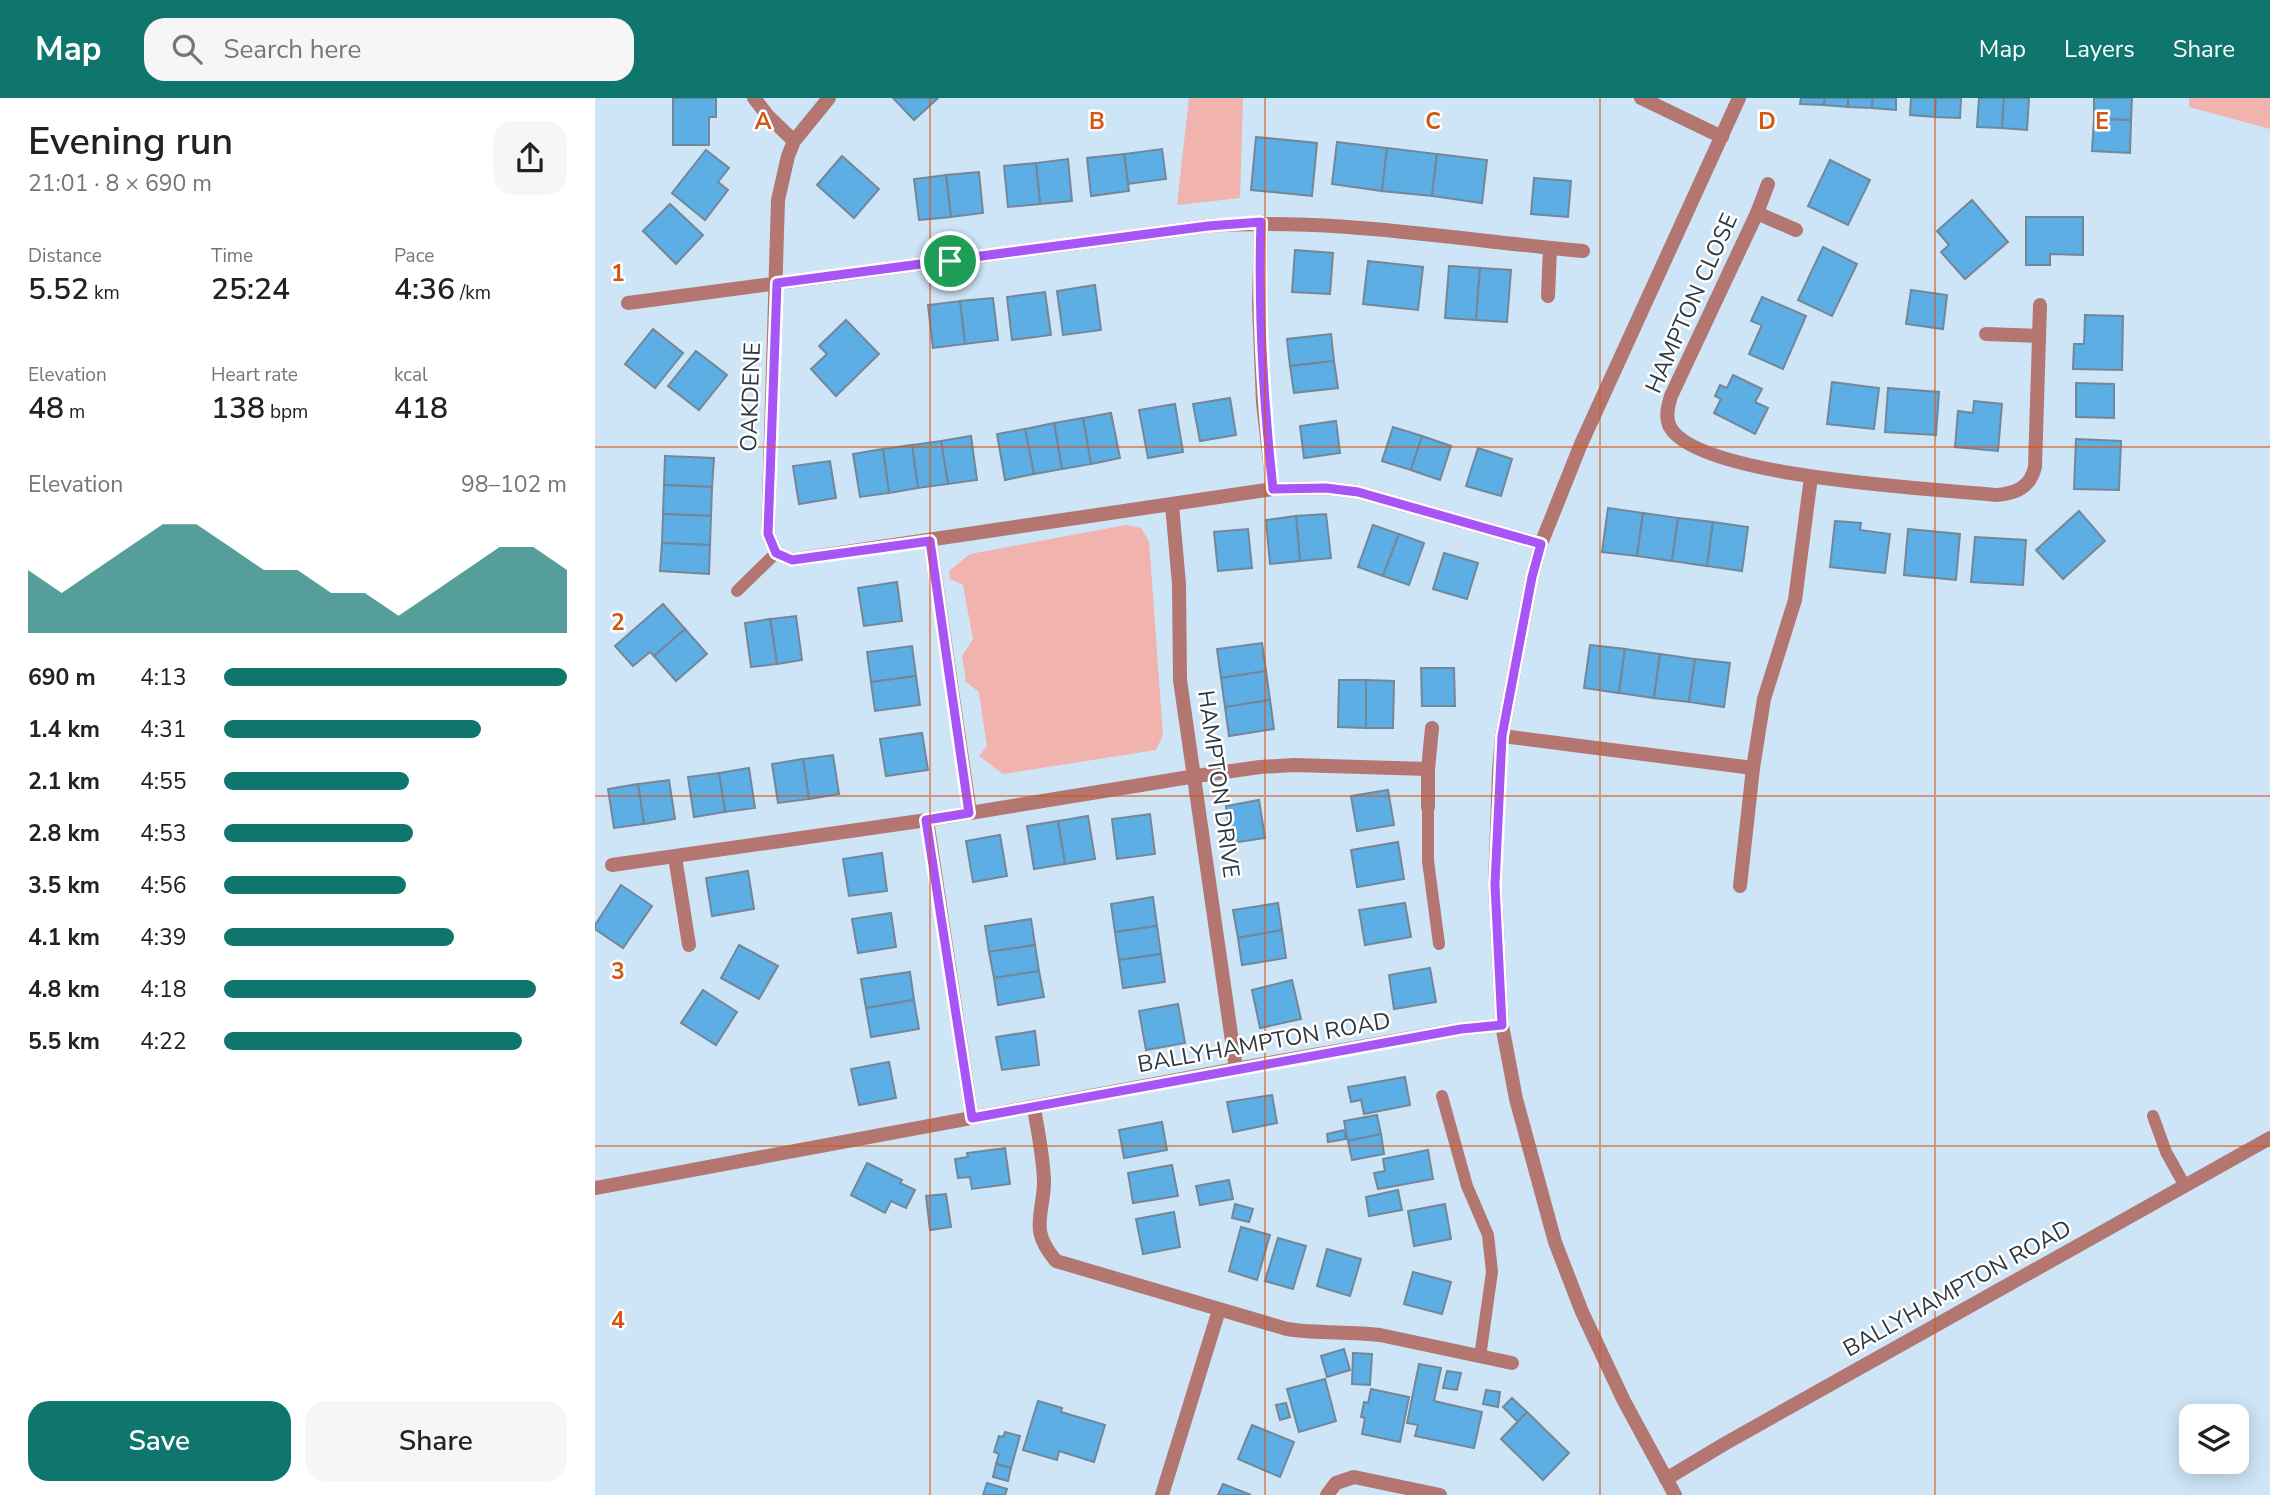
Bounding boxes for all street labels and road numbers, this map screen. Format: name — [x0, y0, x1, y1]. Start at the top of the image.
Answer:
street label: HAMPTON CLOSE — [1638, 208, 1745, 398]
street label: OAKDENE — [733, 342, 768, 452]
street label: HAMPTON DRIVE — [1190, 688, 1247, 880]
street label: BALLYHAMPTON ROAD — [1135, 1005, 1393, 1080]
street label: BALLYHAMPTON ROAD — [1838, 1213, 2077, 1364]

